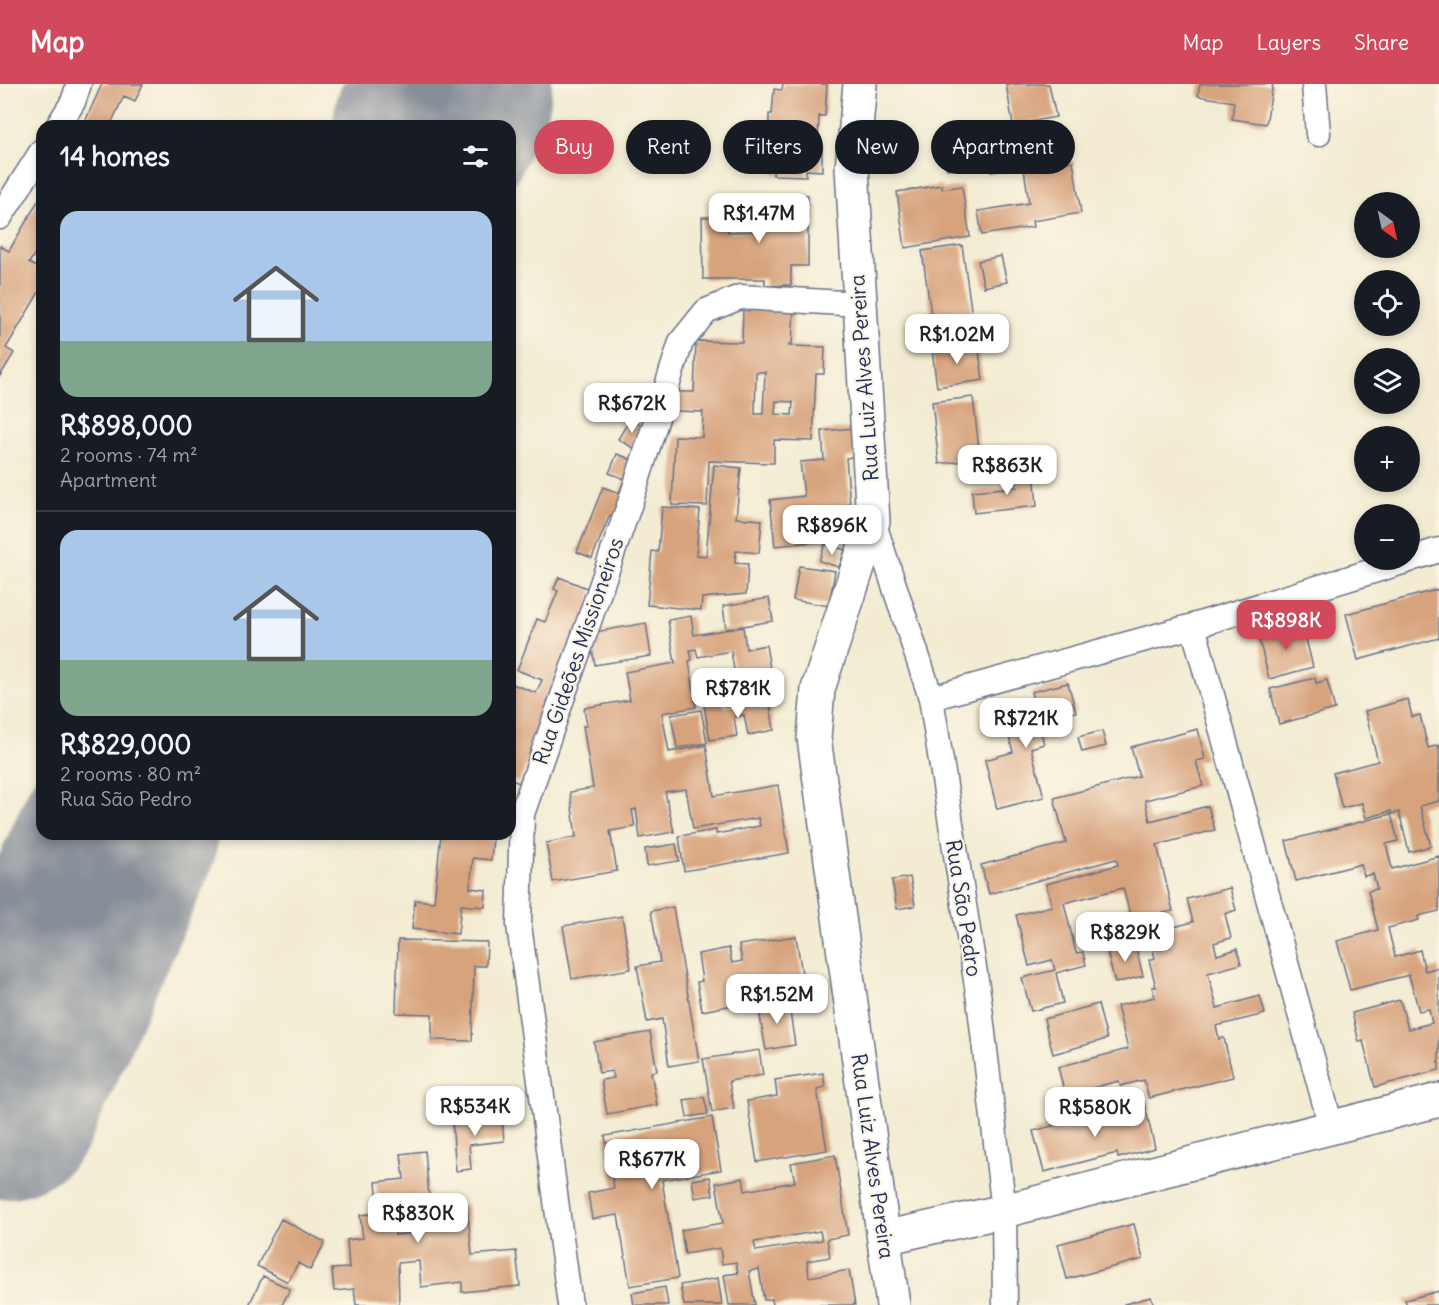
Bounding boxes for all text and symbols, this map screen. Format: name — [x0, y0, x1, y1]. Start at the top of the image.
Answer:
text: Map — [30, 24, 84, 60]
text: Map — [1183, 29, 1223, 56]
text: Layers — [1256, 29, 1321, 56]
text: Share — [1354, 29, 1409, 56]
chip: Buy — [534, 120, 614, 174]
chip: Rent — [626, 120, 711, 174]
chip: Filters — [723, 120, 823, 174]
chip: New — [835, 120, 919, 174]
chip: Apartment — [931, 120, 1075, 174]
text: 14 homes — [60, 140, 170, 173]
icon: filters — [459, 140, 492, 173]
north arrow — [1354, 192, 1420, 258]
map controls — [1354, 192, 1420, 570]
pin: R$1.47M — [704, 193, 814, 244]
text: R$1.47M — [723, 200, 795, 225]
icon: home — [222, 250, 330, 358]
button: locate — [1354, 270, 1420, 336]
street label: Rua Luiz Alves Pereira — [843, 274, 885, 482]
pin: R$1.02M — [902, 314, 1012, 365]
text: R$1.02M — [919, 321, 995, 346]
button: layers — [1354, 348, 1420, 414]
pin: R$672K — [583, 383, 681, 434]
text: R$672K — [598, 390, 666, 415]
text: R$898,000 — [60, 409, 193, 442]
button: + — [1354, 426, 1420, 492]
text: 2 rooms · 74 m² — [60, 442, 197, 467]
pin: R$863K — [958, 445, 1056, 496]
text: R$863K — [972, 452, 1042, 477]
text: Apartment — [60, 467, 157, 492]
button: − — [1354, 504, 1420, 570]
pin: R$896K — [783, 505, 881, 556]
text: R$896K — [797, 512, 867, 537]
street label: Rua Gideões Missioneiros — [526, 534, 630, 768]
icon: home — [222, 569, 330, 677]
pin: R$898K — [1237, 600, 1335, 651]
text: R$898K — [1251, 607, 1321, 632]
pin: R$781K — [689, 668, 787, 719]
text: R$781K — [705, 675, 771, 700]
pin: R$721K — [977, 698, 1075, 749]
text: R$721K — [994, 705, 1058, 730]
text: R$829,000 — [60, 728, 191, 761]
text: 2 rooms · 80 m² — [60, 761, 201, 786]
text: Rua São Pedro — [60, 786, 192, 811]
street label: Rua São Pedro — [940, 838, 988, 978]
pin: R$829K — [1076, 912, 1174, 963]
text: R$829K — [1090, 919, 1160, 944]
pin: R$1.52M — [722, 974, 832, 1025]
text: R$1.52M — [740, 981, 814, 1006]
street label: Rua Luiz Alves Pereira — [845, 1052, 901, 1261]
pin: R$534K — [426, 1086, 524, 1137]
pin: R$580K — [1046, 1087, 1144, 1138]
text: R$534K — [440, 1093, 510, 1118]
text: R$580K — [1059, 1094, 1131, 1119]
pin: R$677K — [603, 1139, 701, 1190]
text: R$677K — [618, 1146, 686, 1171]
pin: R$830K — [369, 1193, 467, 1244]
text: R$830K — [382, 1200, 454, 1225]

